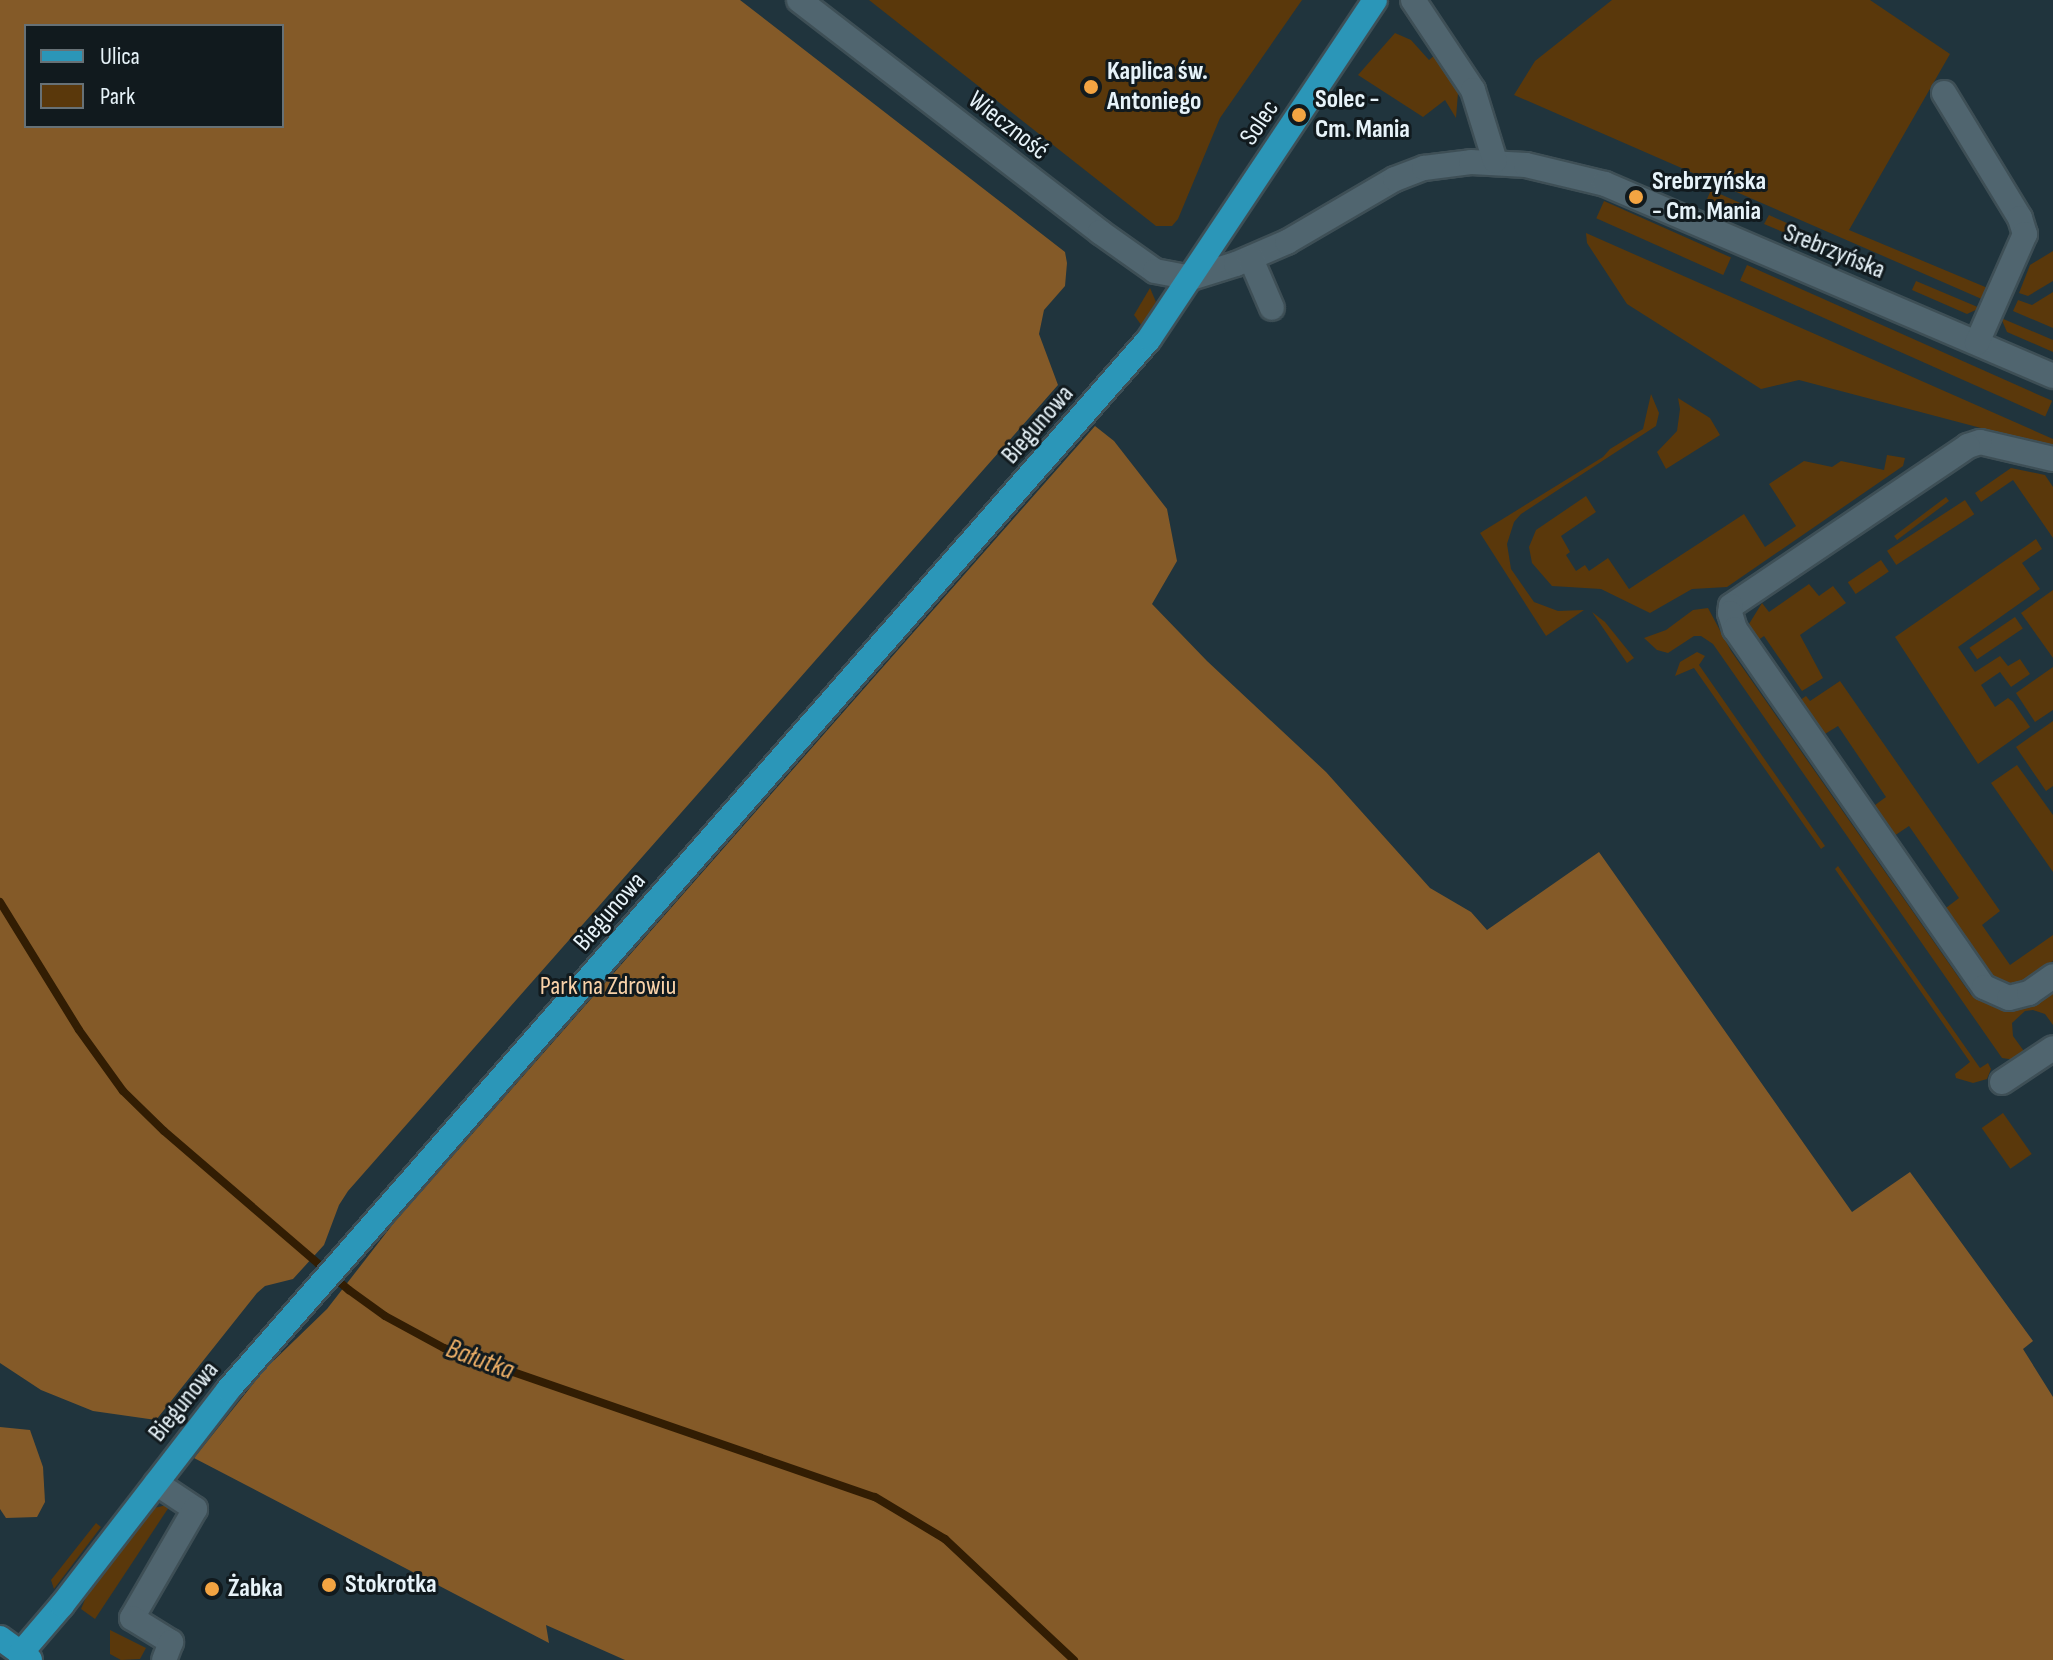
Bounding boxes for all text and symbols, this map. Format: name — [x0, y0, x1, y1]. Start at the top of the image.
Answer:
legend — [24, 24, 284, 128]
text: Ulica — [100, 42, 140, 71]
place label: Kaplica św. Antoniego — [1107, 56, 1208, 118]
marker: Kaplica św. Antoniego — [1082, 78, 1100, 96]
text: Park — [100, 82, 135, 111]
place label: Solec - Cm. Mania — [1315, 84, 1410, 146]
street label: Wieczność — [962, 85, 1054, 167]
street label: Solec — [1234, 95, 1286, 151]
marker: Solec - Cm. Mania — [1290, 106, 1308, 124]
place label: Srebrzyńska - Cm. Mania — [1652, 166, 1766, 228]
marker: Srebrzyńska - Cm. Mania — [1627, 188, 1645, 206]
street label: Srebrzyńska — [1779, 218, 1889, 286]
street label: Biegunowa — [995, 379, 1081, 471]
street label: Biegunowa — [567, 866, 653, 958]
park label: Park na Zdrowiu — [540, 971, 676, 1003]
water label: Bałutka — [441, 1332, 519, 1388]
street label: Biegunowa — [142, 1356, 226, 1448]
place label: Stokrotka — [345, 1569, 437, 1601]
place label: Żabka — [228, 1573, 283, 1605]
marker: Stokrotka — [320, 1576, 338, 1594]
marker: Żabka — [203, 1580, 221, 1598]

